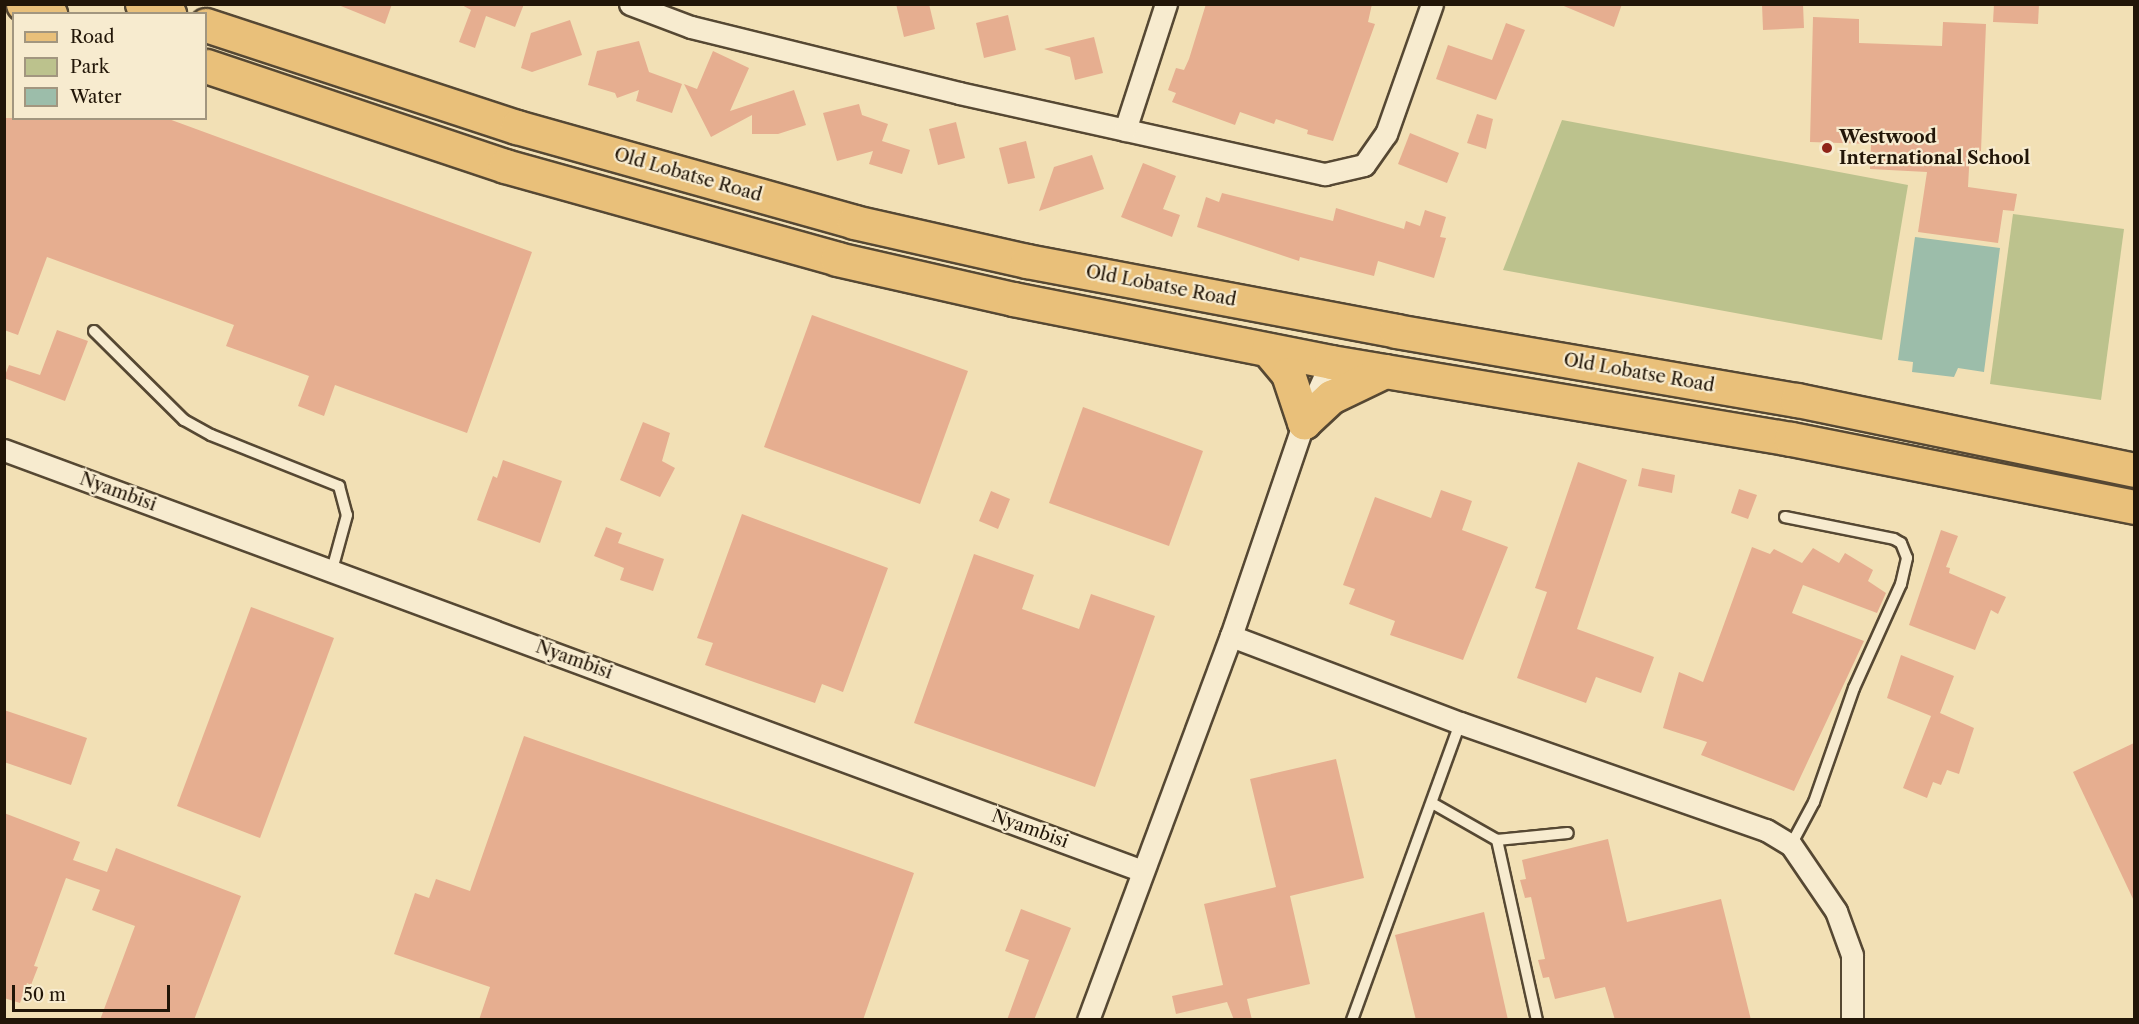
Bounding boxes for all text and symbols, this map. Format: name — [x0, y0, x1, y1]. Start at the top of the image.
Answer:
legend — [12, 12, 207, 120]
text: Road — [70, 26, 115, 48]
text: Park — [70, 56, 109, 78]
text: Water — [70, 86, 122, 108]
place label: Westwood International School — [1839, 127, 2030, 170]
marker: Westwood International School — [1820, 141, 1834, 155]
street label: Old Lobatse Road — [612, 144, 764, 206]
street label: Old Lobatse Road — [1084, 261, 1238, 311]
street label: Old Lobatse Road — [1562, 349, 1716, 397]
street label: Nyambisi — [77, 468, 159, 516]
street label: Nyambisi — [533, 636, 615, 684]
street label: Nyambisi — [989, 805, 1071, 853]
scale bar — [15, 973, 172, 1011]
text: 50 m — [23, 984, 66, 1006]

